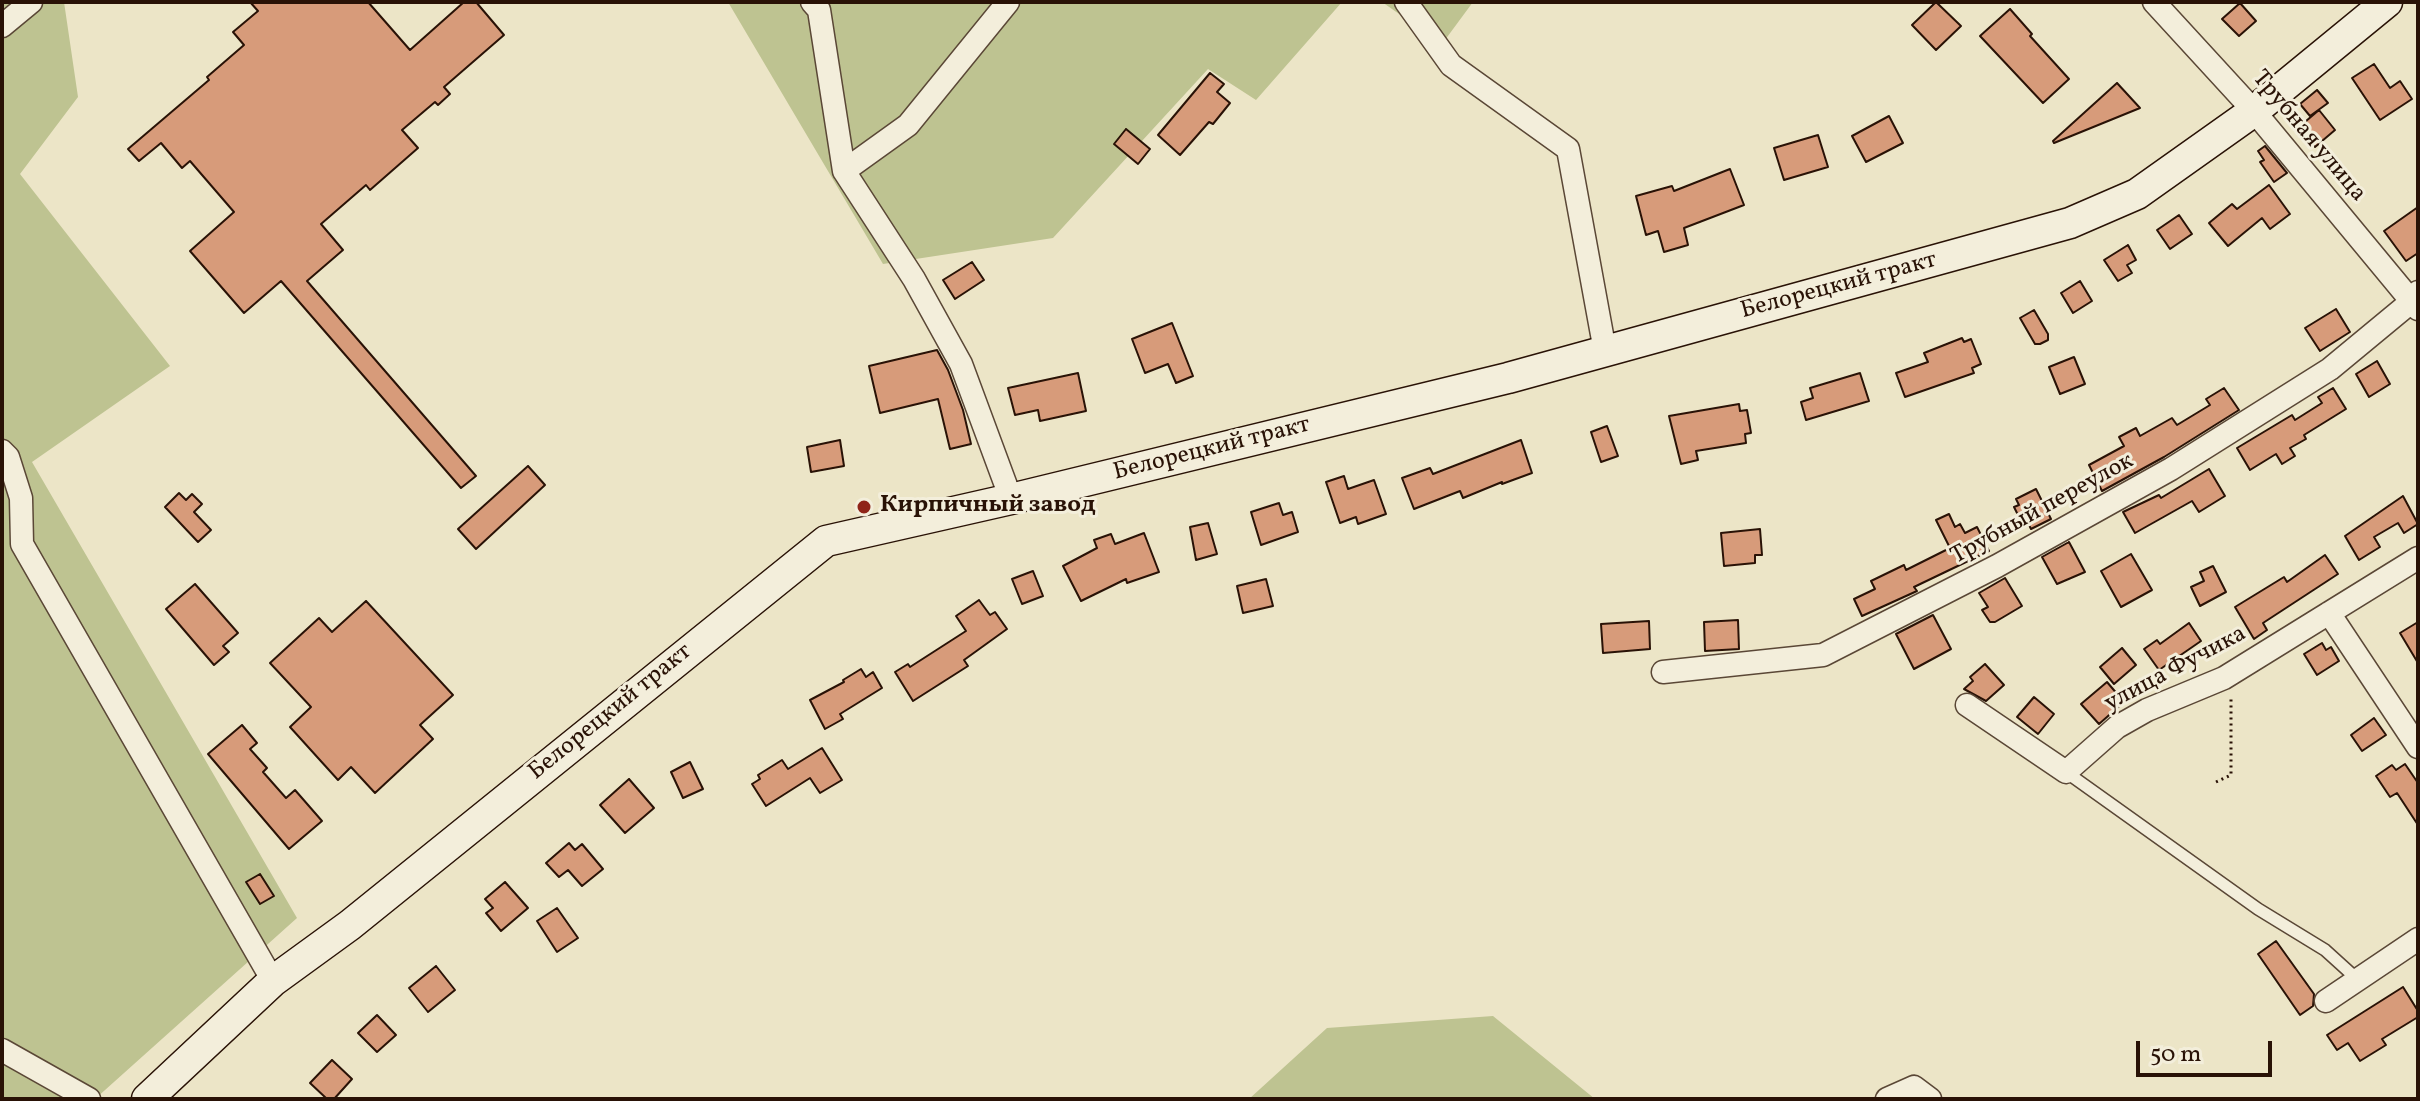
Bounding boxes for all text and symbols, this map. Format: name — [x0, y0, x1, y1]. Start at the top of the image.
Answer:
street label: Трубная улица — [2245, 65, 2371, 209]
street label: Белорецкий тракт — [1738, 247, 1940, 327]
street label: Белорецкий тракт — [1111, 412, 1313, 488]
street label: Трубный переулок — [1947, 448, 2139, 572]
place label: Кирпичный завод — [880, 493, 1096, 521]
marker: Кирпичный завод — [855, 498, 873, 516]
street label: улица Фучика — [2100, 621, 2252, 719]
street label: Белорецкий тракт — [524, 638, 698, 788]
scale bar — [2140, 1025, 2276, 1075]
text: 50 m — [2150, 1038, 2202, 1072]

